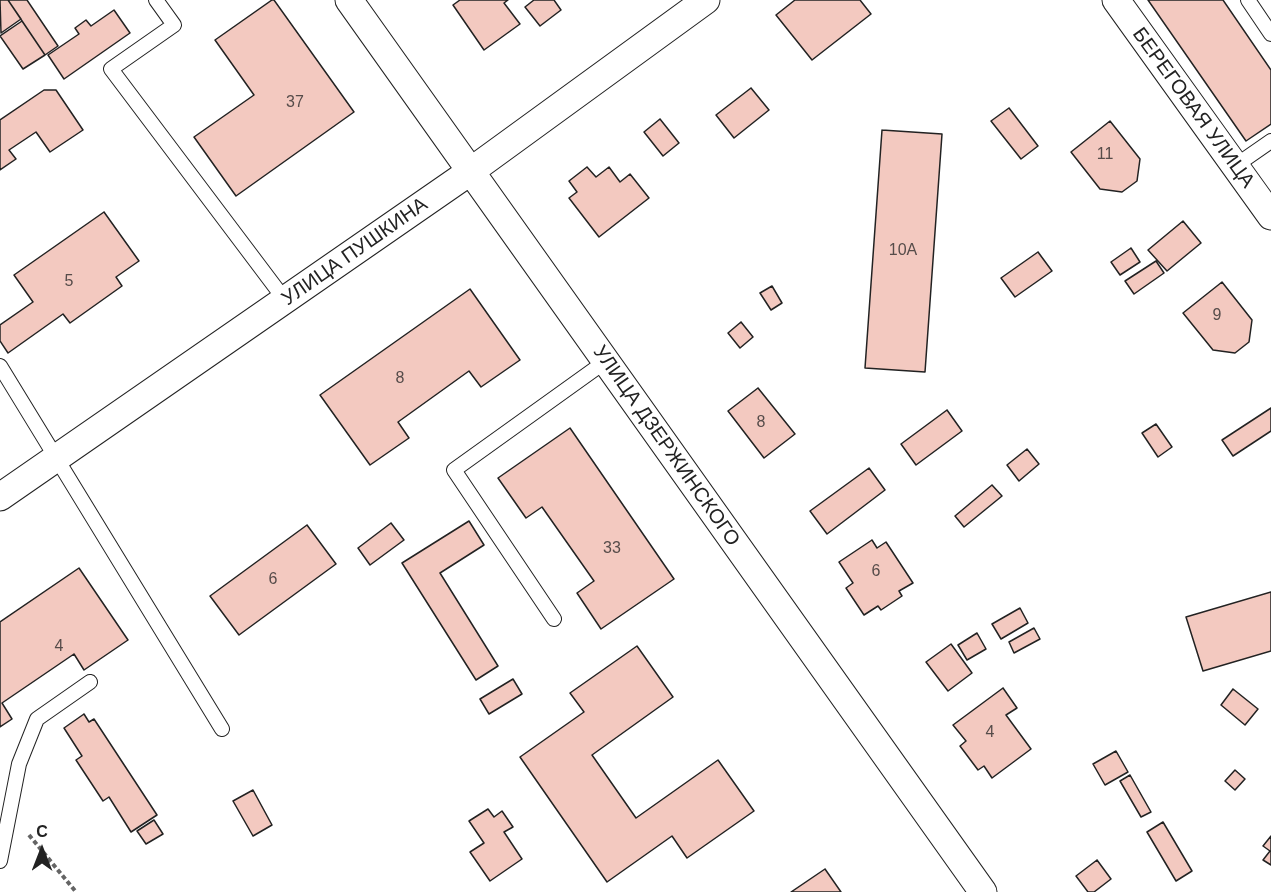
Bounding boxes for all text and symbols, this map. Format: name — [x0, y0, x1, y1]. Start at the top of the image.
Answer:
street label: БЕРЕГОВАЯ УЛИЦА — [1127, 23, 1259, 193]
house number: 37 — [286, 93, 304, 113]
house number: 11 — [1097, 145, 1113, 165]
street label: УЛИЦА ПУШКИНА — [277, 193, 433, 311]
house number: 10А — [889, 241, 917, 261]
house number: 5 — [65, 272, 73, 292]
house number: 9 — [1213, 306, 1221, 326]
street label: УЛИЦА ДЗЕРЖИНСКОГО — [588, 341, 744, 551]
house number: 8 — [396, 369, 404, 389]
house number: 8 — [757, 413, 765, 433]
house number: 33 — [603, 539, 621, 559]
house number: 6 — [872, 562, 880, 582]
house number: 6 — [269, 570, 277, 590]
house number: 4 — [55, 637, 63, 657]
house number: 4 — [986, 723, 994, 743]
north arrow — [12, 820, 72, 880]
text: С — [36, 823, 48, 840]

